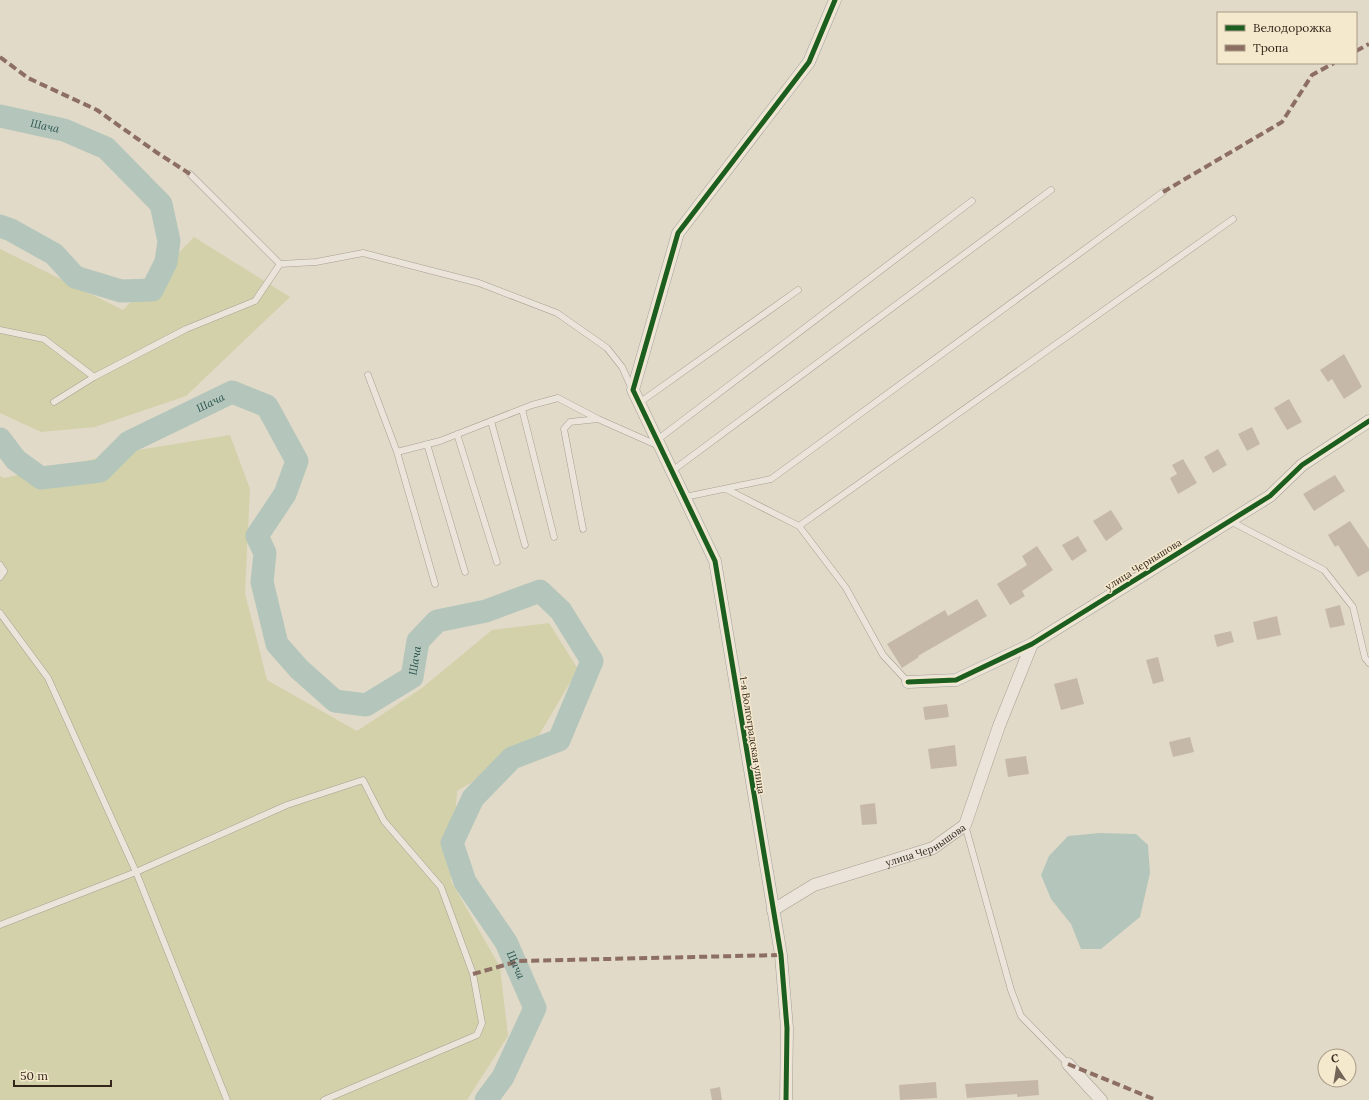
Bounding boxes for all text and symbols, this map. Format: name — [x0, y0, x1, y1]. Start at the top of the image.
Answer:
legend — [1217, 12, 1357, 64]
text: Велодорожка — [1253, 20, 1331, 35]
text: Тропа — [1253, 40, 1288, 55]
water label: Шача — [29, 116, 62, 136]
water label: Шача — [194, 389, 228, 415]
street label: улица Чернышова — [1103, 536, 1184, 593]
water label: Шача — [405, 644, 424, 676]
street label: 1-я Волгоградская улица — [737, 675, 768, 795]
street label: улица Чернышова — [884, 821, 968, 869]
water label: Шача — [504, 948, 529, 982]
north arrow — [1317, 1048, 1357, 1088]
text: С — [1330, 1050, 1340, 1066]
scale bar — [14, 1062, 111, 1088]
text: 50 m — [20, 1068, 48, 1083]

